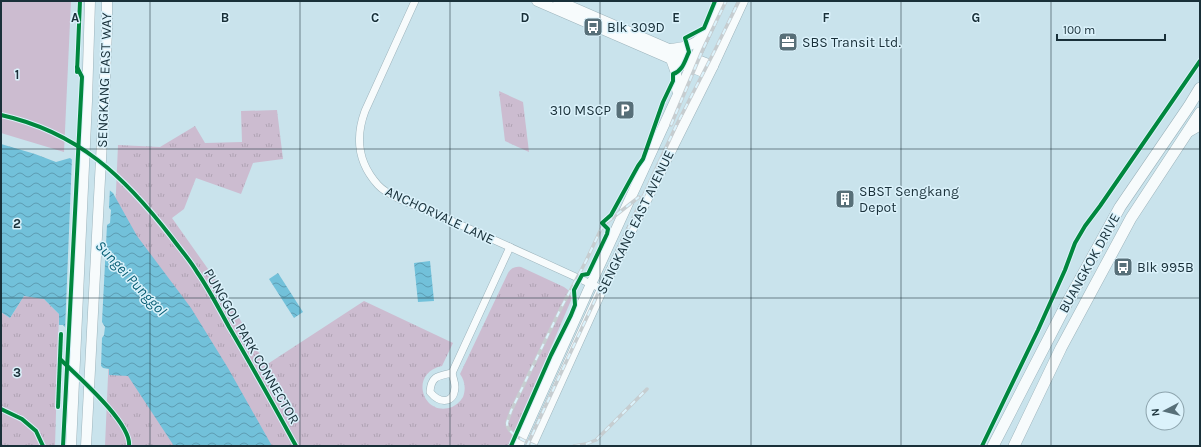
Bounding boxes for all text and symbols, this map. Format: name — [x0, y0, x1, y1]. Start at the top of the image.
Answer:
text: A — [71, 10, 79, 25]
text: B — [221, 10, 229, 25]
text: C — [371, 10, 379, 25]
text: D — [521, 10, 530, 25]
text: E — [672, 10, 680, 25]
text: F — [822, 10, 830, 25]
text: G — [972, 10, 980, 25]
street label: SENGKANG EAST WAY — [94, 12, 115, 148]
bus stop icon: Blk 309D — [582, 16, 604, 38]
scale bar — [1057, 16, 1165, 42]
place label: Blk 309D — [607, 19, 665, 36]
text: 100 m — [1063, 23, 1095, 37]
office icon: SBS Transit Ltd. — [777, 31, 799, 53]
place label: SBS Transit Ltd. — [802, 34, 901, 51]
text: 1 — [15, 67, 19, 82]
parking icon: 310 MSCP — [614, 99, 636, 121]
place label: 310 MSCP — [550, 102, 611, 119]
street label: SENGKANG EAST AVENUE — [593, 147, 678, 297]
street label: ANCHORVALE LANE — [383, 183, 497, 248]
place label: SBST Sengkang Depot — [859, 183, 959, 216]
building icon: SBST Sengkang Depot — [834, 188, 856, 210]
street label: BUANGKOK DRIVE — [1055, 210, 1124, 316]
text: 2 — [13, 216, 21, 231]
water label: Sungei Punggol — [92, 237, 171, 320]
bus stop icon: Blk 995B — [1112, 256, 1134, 278]
place label: Blk 995B — [1137, 259, 1194, 276]
street label: PUNGGOL PARK CONNECTOR — [200, 265, 303, 427]
text: 3 — [13, 365, 21, 380]
north arrow — [1145, 391, 1185, 431]
text: N — [1149, 407, 1163, 417]

